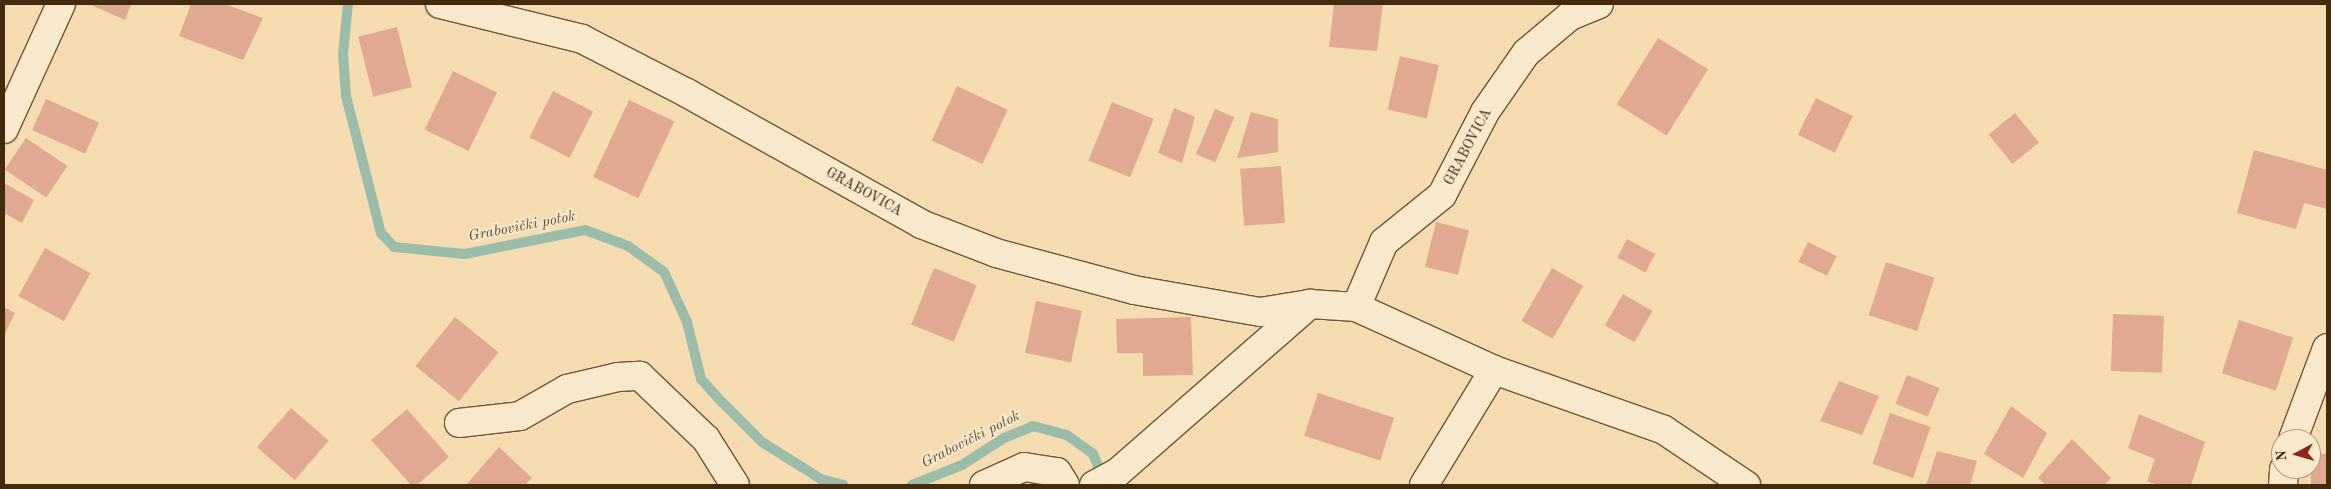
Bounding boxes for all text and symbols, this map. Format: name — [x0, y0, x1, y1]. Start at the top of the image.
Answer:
street label: GRABOVICA — [1441, 106, 1495, 188]
street label: GRABOVICA — [823, 164, 905, 220]
water label: Grabovički potok — [467, 208, 577, 246]
water label: Grabovički potok — [919, 407, 1023, 473]
north arrow — [2271, 429, 2321, 479]
text: N — [2275, 449, 2290, 462]

